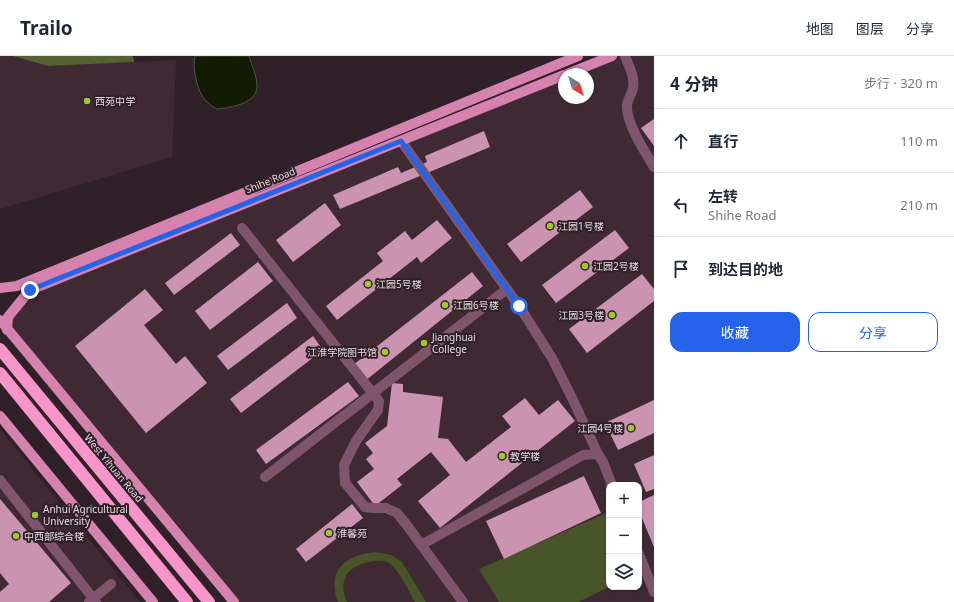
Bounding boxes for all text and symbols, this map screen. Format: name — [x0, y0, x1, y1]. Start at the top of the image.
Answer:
text: Trailo — [20, 15, 73, 41]
text: 地图 — [806, 19, 834, 38]
text: 图层 — [856, 19, 884, 38]
text: 分享 — [906, 19, 934, 38]
north arrow — [558, 68, 594, 104]
text: 4 分钟 — [670, 72, 718, 95]
text: 步行 · 320 m — [864, 74, 938, 92]
place label: 西苑中学 — [95, 94, 135, 108]
marker: 西苑中学 — [82, 96, 92, 106]
icon: ahead — [670, 130, 692, 152]
text: 直行 — [708, 131, 738, 151]
text: 110 m — [900, 132, 938, 150]
street label: Shihe Road — [243, 164, 297, 196]
text: 左转 — [708, 186, 738, 206]
icon: left — [670, 194, 692, 216]
text: 210 m — [900, 196, 938, 214]
text: Shihe Road — [708, 206, 777, 224]
place label: 江园1号楼 — [558, 219, 604, 233]
marker: 江园1号楼 — [545, 221, 555, 231]
icon: arrive — [670, 258, 692, 280]
place label: 江园2号楼 — [593, 259, 639, 273]
text: 到达目的地 — [708, 259, 783, 279]
marker: 江园2号楼 — [580, 261, 590, 271]
place label: 江园5号楼 — [376, 277, 422, 291]
marker: 江园5号楼 — [363, 279, 373, 289]
route end — [21, 281, 39, 299]
route start — [510, 297, 528, 315]
place label: 江园6号楼 — [453, 298, 499, 312]
marker: 江园6号楼 — [440, 300, 450, 310]
place label: 江园3号楼 — [558, 308, 604, 322]
marker: 江园3号楼 — [607, 310, 617, 320]
button: 收藏 — [670, 312, 800, 352]
button: 分享 — [808, 312, 938, 352]
place label: Jianghuai College — [431, 330, 476, 356]
marker: Jianghuai College — [419, 338, 429, 348]
place label: 江淮学院图书馆 — [307, 345, 377, 359]
marker: 江淮学院图书馆 — [380, 347, 390, 357]
place label: 江园4号楼 — [577, 421, 623, 435]
marker: 江园4号楼 — [626, 423, 636, 433]
street label: West Yihuan Road — [81, 431, 147, 505]
place label: 教学楼 — [510, 449, 540, 463]
marker: 教学楼 — [497, 451, 507, 461]
map controls — [606, 482, 642, 590]
button: + — [606, 482, 642, 518]
place label: Anhui Agricultural University — [43, 502, 128, 528]
marker: Anhui Agricultural University — [30, 510, 40, 520]
button: − — [606, 518, 642, 554]
place label: 淮馨苑 — [337, 526, 367, 540]
marker: 淮馨苑 — [324, 528, 334, 538]
place label: 中西部综合楼 — [24, 529, 84, 543]
marker: 中西部综合楼 — [11, 531, 21, 541]
button: layers — [606, 554, 642, 590]

